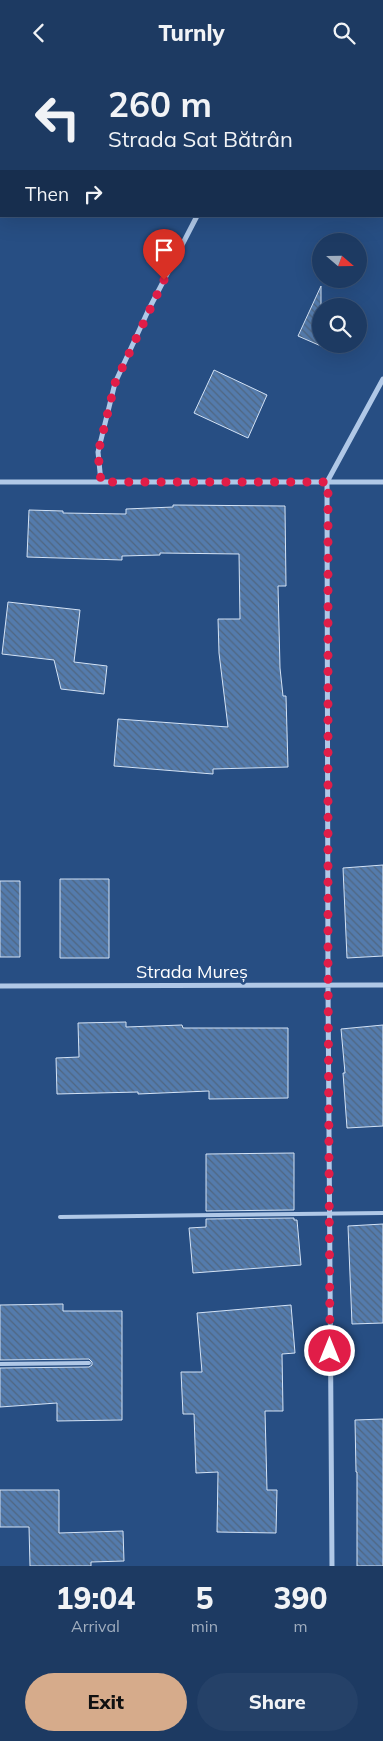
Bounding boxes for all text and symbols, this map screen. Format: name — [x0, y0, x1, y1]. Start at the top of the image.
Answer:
icon: back — [25, 19, 53, 47]
text: Turnly — [158, 19, 225, 47]
icon: search — [330, 19, 358, 47]
text: 260 m — [108, 82, 212, 126]
icon: left — [25, 85, 90, 150]
text: Strada Sat Bătrân — [108, 125, 293, 153]
icon: right — [79, 180, 107, 208]
text: Then — [25, 182, 69, 206]
pin — [143, 229, 185, 280]
north arrow — [312, 233, 368, 287]
map controls — [312, 233, 367, 353]
icon: arrive — [150, 236, 178, 264]
button: search — [312, 298, 367, 353]
street label: Strada Mureș — [136, 960, 248, 983]
position arrow — [303, 1324, 355, 1376]
text: 19:04 — [55, 1579, 135, 1617]
text: 5 — [195, 1579, 213, 1617]
text: 390 — [274, 1579, 328, 1617]
text: Arrival — [71, 1616, 120, 1636]
text: min — [191, 1616, 218, 1636]
text: m — [293, 1616, 308, 1636]
button: Exit — [25, 1673, 187, 1731]
button: Share — [197, 1673, 358, 1731]

